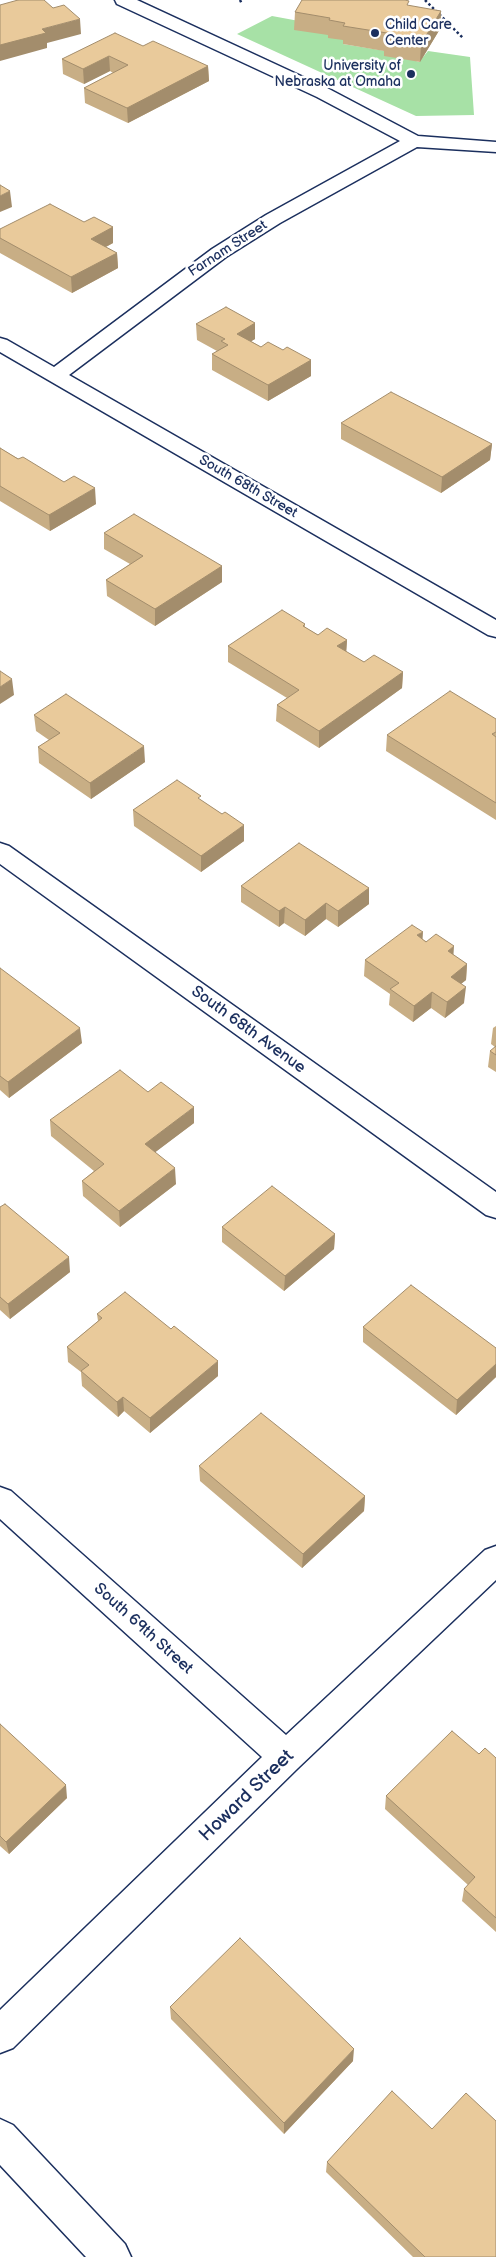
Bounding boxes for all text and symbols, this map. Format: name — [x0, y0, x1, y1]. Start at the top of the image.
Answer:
place label: Child Care Center — [385, 17, 452, 49]
marker: Child Care Center — [369, 27, 381, 39]
place label: University of Nebraska at Omaha — [274, 58, 401, 90]
marker: University of Nebraska at Omaha — [405, 68, 417, 80]
street label: Farnam Street — [185, 217, 271, 281]
street label: South 68th Street — [196, 452, 300, 522]
street label: South 68th Avenue — [187, 982, 309, 1078]
street label: South 69th Street — [90, 1579, 196, 1679]
street label: Howard Street — [195, 1745, 299, 1847]

